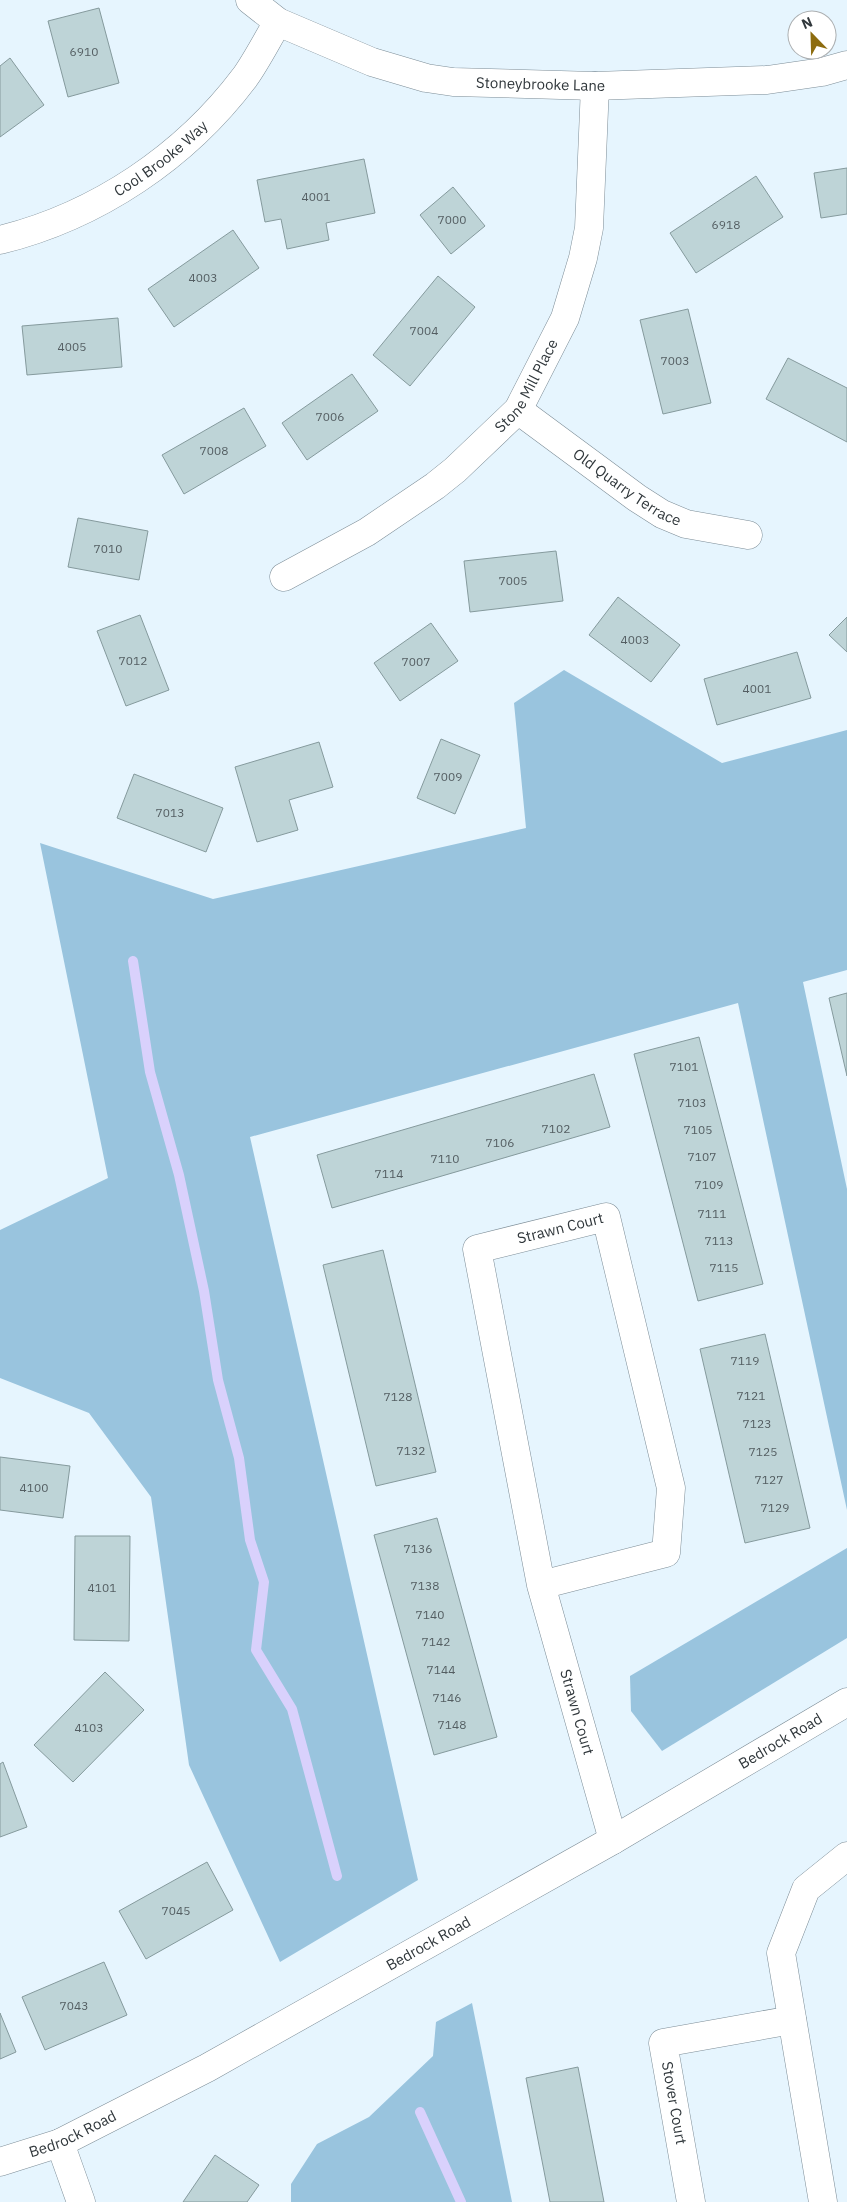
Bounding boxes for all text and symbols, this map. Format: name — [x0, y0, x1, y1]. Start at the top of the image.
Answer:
north arrow — [787, 10, 837, 60]
text: N — [799, 13, 815, 33]
house number: 6910 — [70, 44, 98, 59]
street label: Stoneybrooke Lane — [476, 73, 606, 95]
street label: Cool Brooke Way — [110, 116, 212, 200]
house number: 4001 — [302, 189, 330, 204]
house number: 7000 — [438, 212, 466, 227]
house number: 6918 — [712, 217, 740, 232]
house number: 4003 — [189, 270, 217, 285]
house number: 7004 — [410, 323, 438, 338]
street label: Stone Mill Place — [490, 336, 562, 436]
house number: 4005 — [58, 339, 86, 354]
house number: 7003 — [661, 353, 689, 368]
house number: 7006 — [316, 409, 344, 424]
house number: 7008 — [200, 443, 228, 458]
street label: Old Quarry Terrace — [569, 444, 684, 530]
house number: 7010 — [94, 541, 122, 556]
house number: 7005 — [499, 573, 527, 588]
house number: 4003 — [621, 632, 649, 647]
house number: 7012 — [119, 653, 147, 668]
house number: 7007 — [402, 654, 430, 669]
house number: 4001 — [743, 681, 771, 696]
house number: 7009 — [434, 769, 462, 784]
house number: 7013 — [156, 805, 184, 820]
house number: 7101 — [670, 1059, 698, 1074]
house number: 7103 — [678, 1095, 706, 1110]
house number: 7102 — [542, 1121, 570, 1136]
house number: 7105 — [684, 1122, 712, 1137]
house number: 7106 — [486, 1135, 514, 1150]
house number: 7107 — [688, 1149, 716, 1164]
house number: 7110 — [431, 1151, 459, 1166]
house number: 7114 — [375, 1166, 403, 1181]
house number: 7109 — [695, 1177, 723, 1192]
house number: 7111 — [698, 1206, 726, 1221]
street label: Strawn Court — [515, 1208, 605, 1248]
house number: 7113 — [705, 1233, 733, 1248]
house number: 7115 — [710, 1260, 738, 1275]
house number: 7119 — [731, 1353, 759, 1368]
house number: 7121 — [737, 1388, 765, 1403]
house number: 7128 — [384, 1389, 412, 1404]
house number: 7123 — [743, 1416, 771, 1431]
house number: 7132 — [397, 1443, 425, 1458]
house number: 7125 — [749, 1444, 777, 1459]
house number: 7127 — [755, 1472, 783, 1487]
house number: 4100 — [20, 1480, 48, 1495]
house number: 7129 — [761, 1500, 789, 1515]
house number: 7136 — [404, 1541, 432, 1556]
house number: 7138 — [411, 1578, 439, 1593]
house number: 4101 — [88, 1580, 116, 1595]
house number: 7140 — [416, 1607, 444, 1622]
house number: 7142 — [422, 1634, 450, 1649]
house number: 7144 — [427, 1662, 455, 1677]
street label: Strawn Court — [556, 1667, 599, 1757]
house number: 7146 — [433, 1690, 461, 1705]
street label: Bedrock Road — [735, 1709, 826, 1773]
house number: 7148 — [438, 1717, 466, 1732]
house number: 4103 — [75, 1720, 103, 1735]
house number: 7045 — [162, 1903, 190, 1918]
street label: Bedrock Road — [383, 1912, 474, 1974]
house number: 7043 — [60, 1998, 88, 2013]
street label: Stover Court — [658, 2060, 691, 2146]
street label: Bedrock Road — [26, 2106, 119, 2161]

